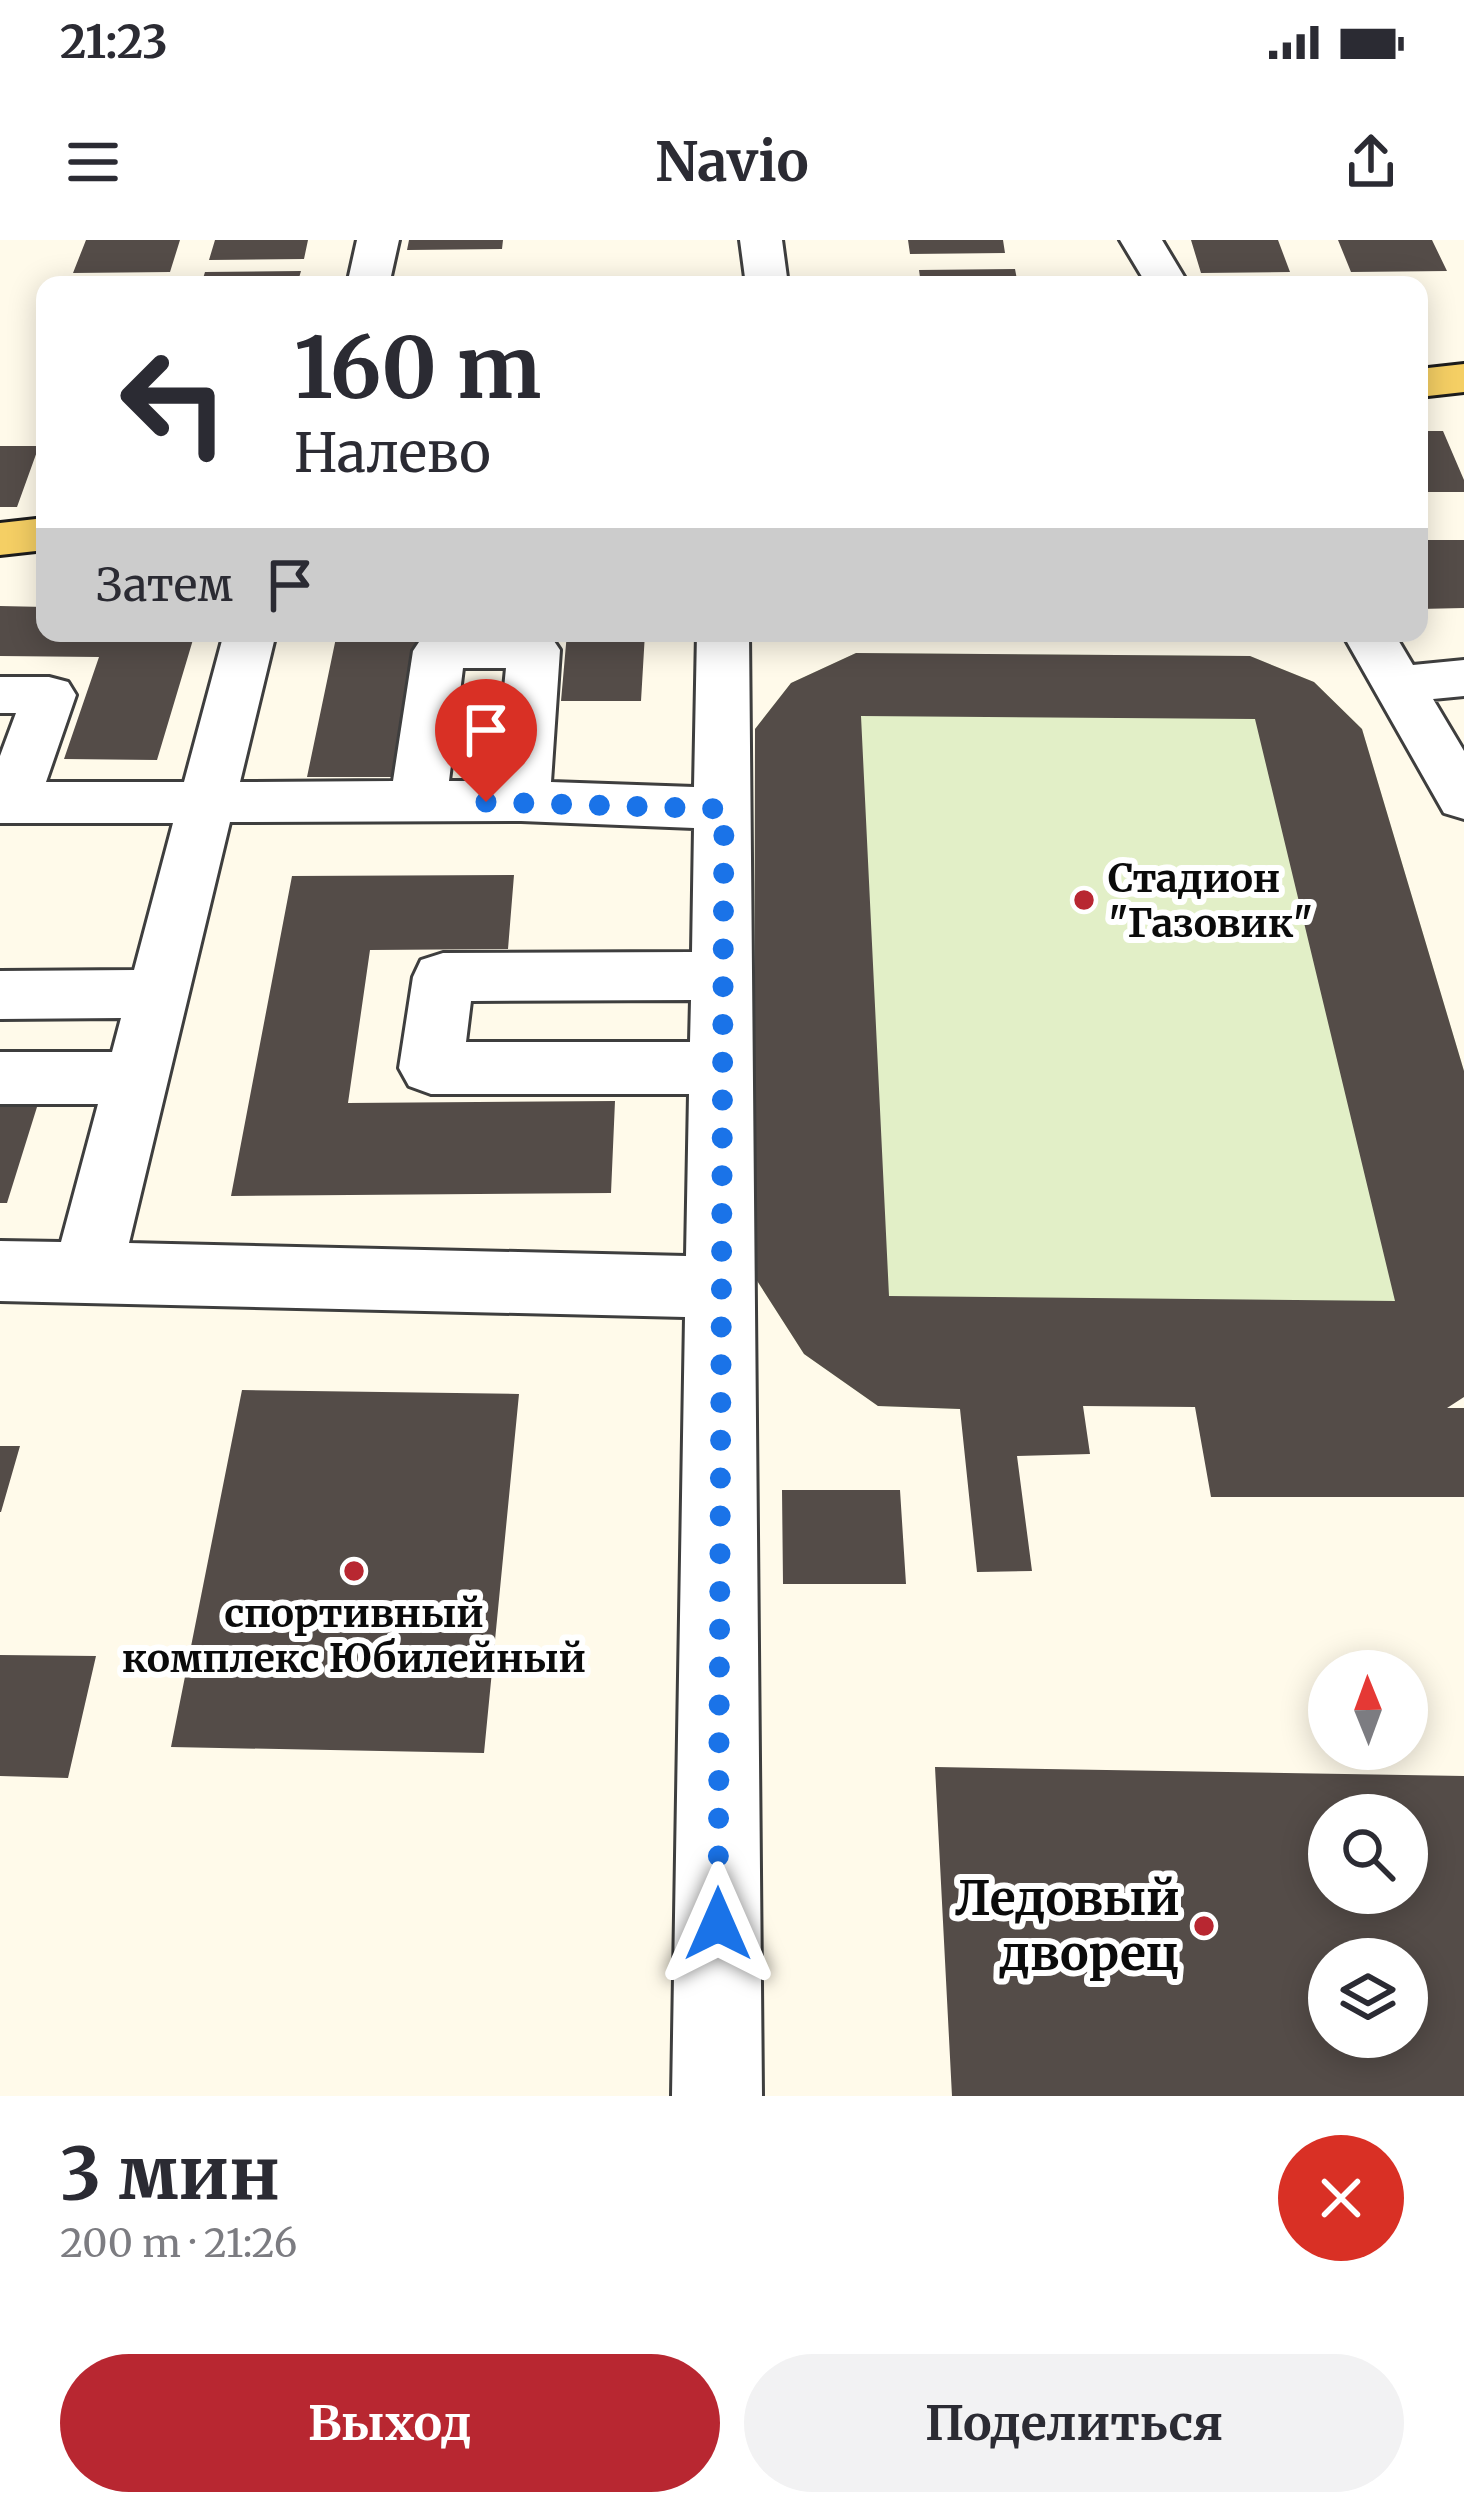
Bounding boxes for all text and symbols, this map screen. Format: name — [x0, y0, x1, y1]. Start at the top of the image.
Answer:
text: 21:23 — [60, 14, 168, 70]
text: Navio — [655, 128, 809, 196]
icon: menu — [60, 129, 126, 195]
icon: share — [1338, 129, 1404, 195]
text: 160 m — [294, 315, 541, 421]
icon: left — [96, 324, 252, 480]
text: Налево — [294, 419, 491, 487]
icon: arrive — [257, 552, 323, 618]
text: Затем — [96, 557, 233, 613]
pin — [435, 679, 537, 802]
icon: arrive — [453, 697, 519, 763]
place label: Стадион "Газовик" — [1108, 854, 1313, 948]
marker: Стадион "Газовик" — [1071, 887, 1097, 913]
marker: спортивный комплекс Юбилейный — [341, 1558, 367, 1584]
place label: спортивный комплекс Юбилейный — [122, 1589, 586, 1683]
north arrow — [1308, 1650, 1428, 1770]
map controls — [1308, 1650, 1428, 2058]
button: search — [1308, 1794, 1428, 1914]
position arrow — [655, 1861, 781, 1987]
place label: Ледовый дворец — [955, 1868, 1180, 1983]
marker: Ледовый дворец — [1191, 1913, 1217, 1939]
button: layers — [1308, 1938, 1428, 2058]
text: 3 мин — [60, 2128, 280, 2219]
button: close — [1278, 2135, 1404, 2261]
text: 200 m · 21:26 — [60, 2219, 297, 2268]
button: Выход — [60, 2354, 720, 2492]
button: Поделиться — [744, 2354, 1404, 2492]

